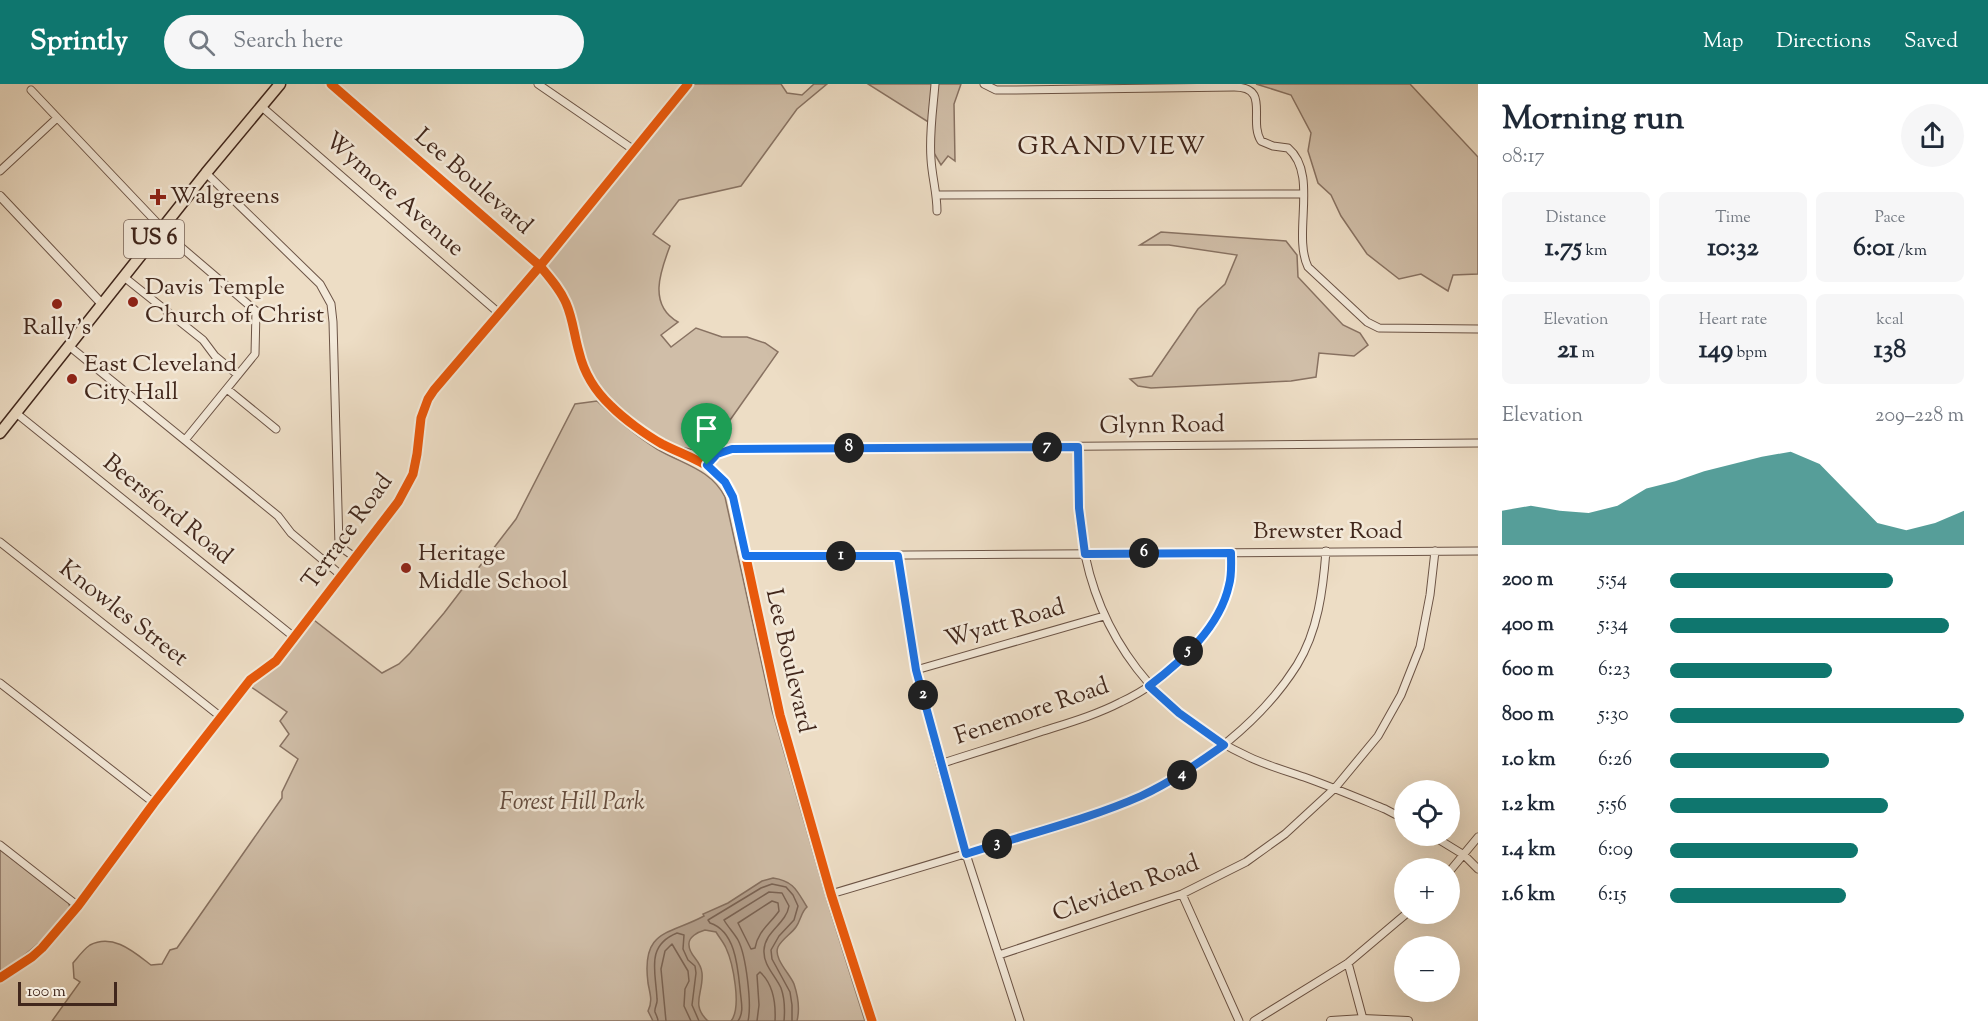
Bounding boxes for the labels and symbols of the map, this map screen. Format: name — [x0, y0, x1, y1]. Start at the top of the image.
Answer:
street label: Lee Boulevard — [406, 121, 540, 243]
street label: Wymore Avenue — [317, 125, 471, 265]
district label: GRANDVIEW — [1017, 129, 1207, 166]
place label: Walgreens — [170, 180, 279, 214]
marker: Walgreens — [151, 190, 165, 204]
road number: US 6 — [124, 220, 184, 258]
place label: Davis Temple Church of Christ — [145, 271, 324, 333]
marker: Davis Temple Church of Christ — [126, 295, 140, 309]
marker: Rally's — [50, 297, 64, 311]
place label: Rally's — [23, 311, 91, 345]
place label: East Cleveland City Hall — [84, 348, 238, 410]
marker: East Cleveland City Hall — [65, 372, 79, 386]
pin — [681, 403, 732, 465]
street label: Glynn Road — [1099, 408, 1225, 444]
pin: 7 — [1032, 432, 1062, 462]
pin: 8 — [834, 433, 864, 463]
street label: Beersford Road — [95, 447, 240, 573]
street label: Terrace Road — [294, 467, 402, 597]
street label: Brewster Road — [1253, 515, 1403, 549]
place label: Heritage Middle School — [418, 537, 568, 599]
pin: 6 — [1129, 538, 1159, 568]
pin: 1 — [826, 541, 856, 571]
street label: Knowles Street — [51, 553, 195, 675]
marker: Heritage Middle School — [399, 561, 413, 575]
street label: Lee Boulevard — [756, 585, 822, 737]
street label: Wyatt Road — [941, 591, 1069, 657]
pin: 5 — [1173, 636, 1203, 666]
street label: Fenemore Road — [950, 670, 1114, 754]
pin: 2 — [908, 680, 938, 710]
pin: 4 — [1167, 760, 1197, 790]
park label: Forest Hill Park — [499, 786, 645, 820]
pin: 3 — [982, 829, 1012, 859]
street label: Cleviden Road — [1048, 847, 1204, 931]
scale bar — [18, 979, 117, 1006]

